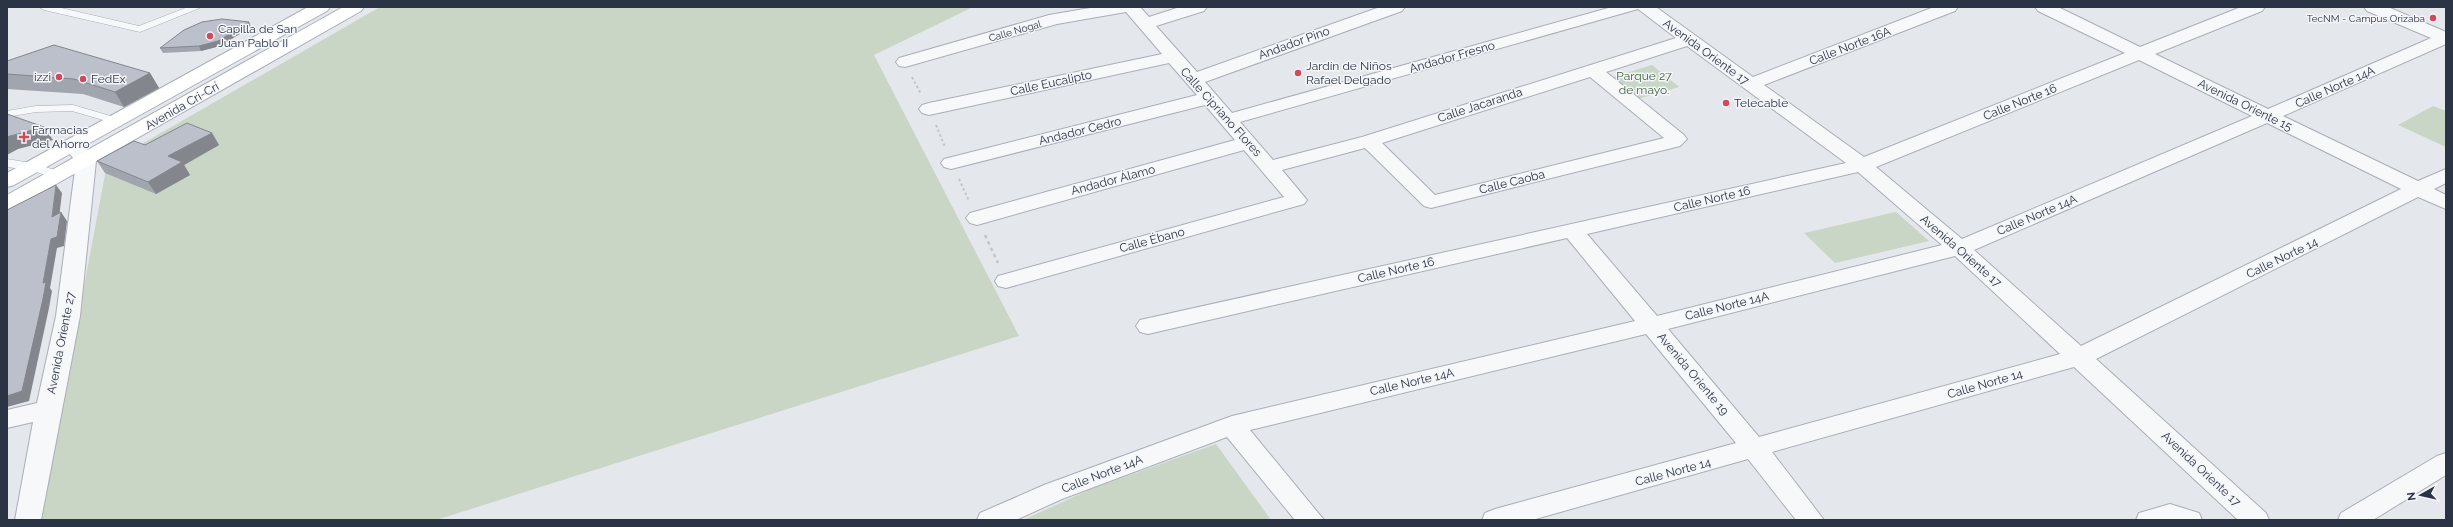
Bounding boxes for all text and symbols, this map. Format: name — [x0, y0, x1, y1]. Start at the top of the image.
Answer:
place label: TecNM - Campus Orizaba — [2307, 13, 2425, 24]
marker: TecNM - Campus Orizaba — [2428, 13, 2438, 23]
street label: Avenida Oriente 17 — [1660, 16, 1752, 88]
street label: Calle Nogal — [987, 18, 1043, 44]
place label: Capilla de San Juan Pablo II — [218, 22, 297, 50]
street label: Andador Pino — [1256, 24, 1332, 62]
street label: Calle Norte 16A — [1807, 24, 1893, 68]
marker: Capilla de San Juan Pablo II — [205, 31, 215, 41]
street label: Andador Fresno — [1408, 38, 1496, 76]
place label: Jardín de Niños Rafael Delgado — [1306, 59, 1392, 87]
street label: Calle Norte 14A — [2293, 63, 2377, 111]
street label: Calle Cipriano Flores — [1177, 65, 1265, 159]
street label: Calle Eucalipto — [1009, 68, 1093, 98]
marker: Jardín de Niños Rafael Delgado — [1293, 68, 1303, 78]
park label: Parque 27 de mayo. — [1616, 69, 1672, 97]
place label: izzi — [34, 70, 51, 84]
marker: izzi — [54, 72, 64, 82]
place label: FedEx — [91, 72, 126, 86]
marker: FedEx — [78, 74, 88, 84]
street label: Avenida Oriente 15 — [2196, 76, 2295, 134]
street label: Avenida Cri-Crí — [143, 79, 222, 133]
street label: Calle Norte 16 — [1981, 81, 2059, 123]
street label: Calle Jacaranda — [1436, 85, 1524, 125]
place label: Telecable — [1734, 96, 1788, 110]
marker: Telecable — [1721, 98, 1731, 108]
street label: Andador Cedro — [1037, 114, 1123, 148]
place label: Farmacias del Ahorro — [32, 123, 90, 151]
marker: Farmacias del Ahorro — [19, 132, 29, 142]
street label: Andador Álamo — [1069, 162, 1157, 198]
street label: Calle Caoba — [1478, 167, 1546, 197]
street label: Calle Norte 16 — [1672, 183, 1752, 215]
street label: Calle Norte 14A — [1995, 192, 2079, 238]
street label: Avenida Oriente 17 — [1918, 212, 2005, 290]
street label: Calle Ébano — [1118, 225, 1186, 255]
street label: Calle Norte 14 — [2244, 235, 2320, 281]
street label: Calle Norte 16 — [1356, 254, 1436, 286]
street label: Calle Norte 14A — [1684, 289, 1770, 323]
street label: Avenida Oriente 27 — [44, 290, 78, 395]
street label: Avenida Oriente 19 — [1654, 330, 1732, 418]
street label: Calle Norte 14A — [1369, 366, 1455, 398]
street label: Calle Norte 14 — [1946, 366, 2025, 401]
street label: Avenida Oriente 17 — [2159, 429, 2244, 510]
street label: Calle Norte 14A — [1059, 452, 1145, 496]
street label: Calle Norte 14 — [1634, 455, 1713, 489]
north arrow — [2401, 475, 2441, 515]
text: N — [2405, 491, 2419, 501]

